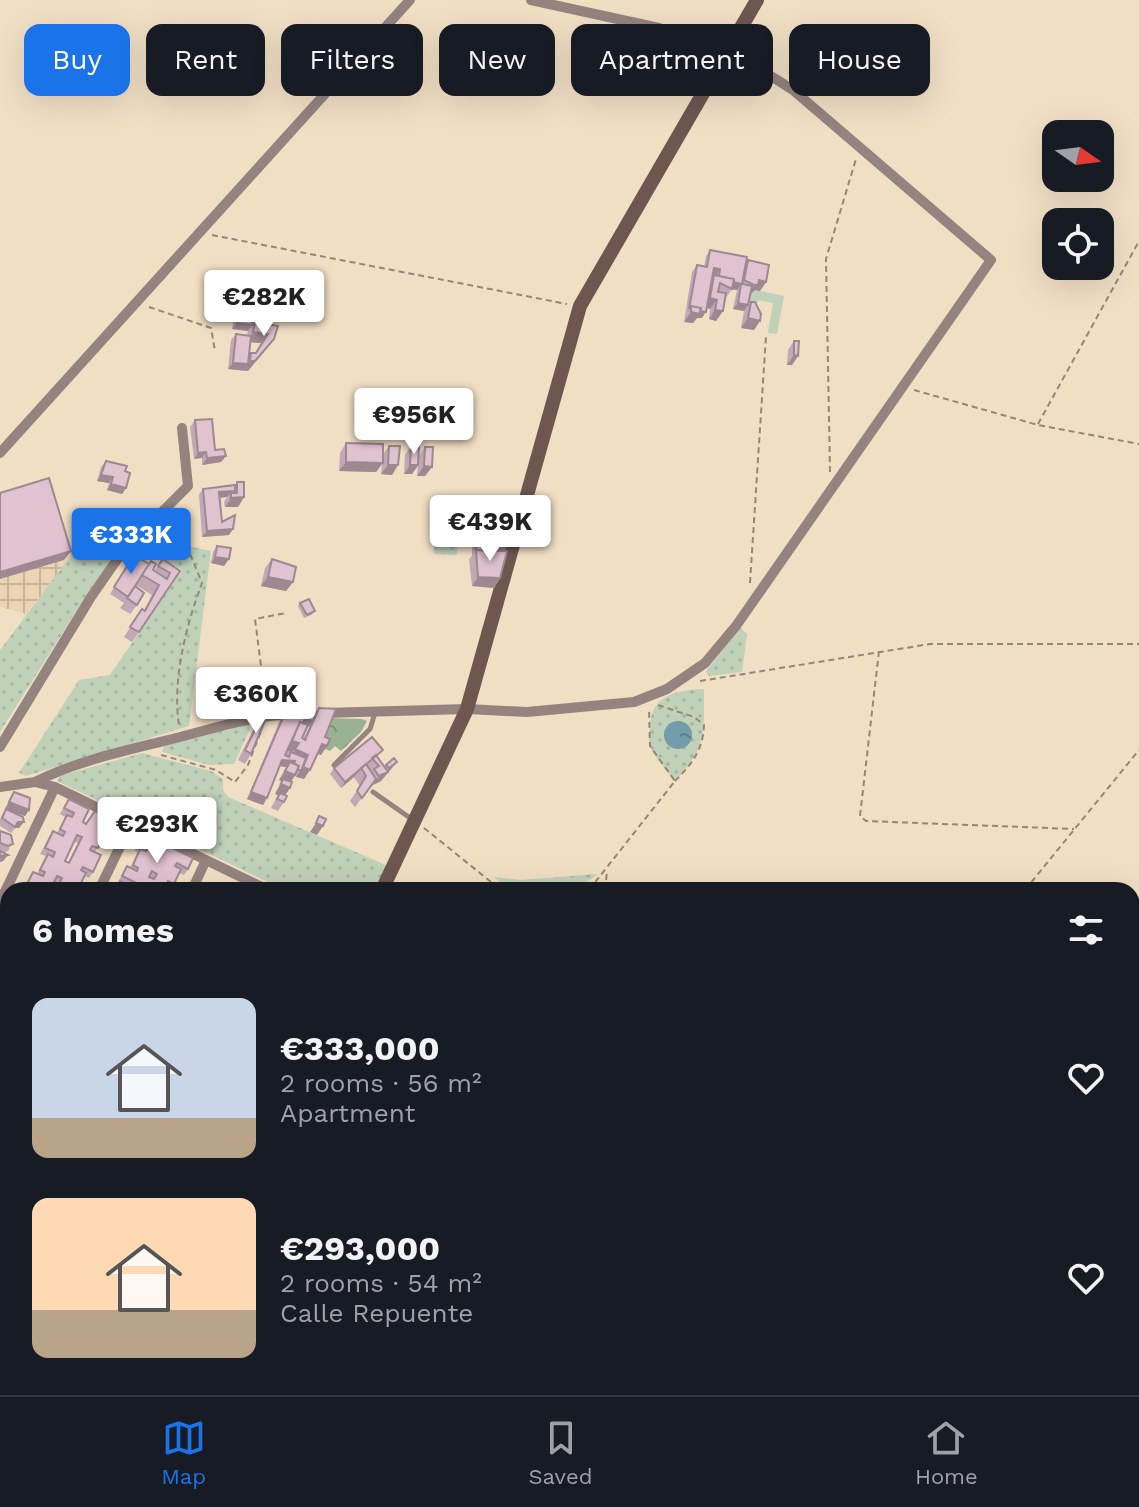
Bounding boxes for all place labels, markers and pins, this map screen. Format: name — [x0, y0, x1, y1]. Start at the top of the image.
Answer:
pin: €282K — [208, 270, 320, 338]
pin: €956K — [358, 388, 470, 456]
pin: €439K — [434, 495, 546, 563]
pin: €333K — [75, 508, 187, 576]
pin: €360K — [200, 667, 312, 735]
pin: €293K — [101, 797, 213, 865]

